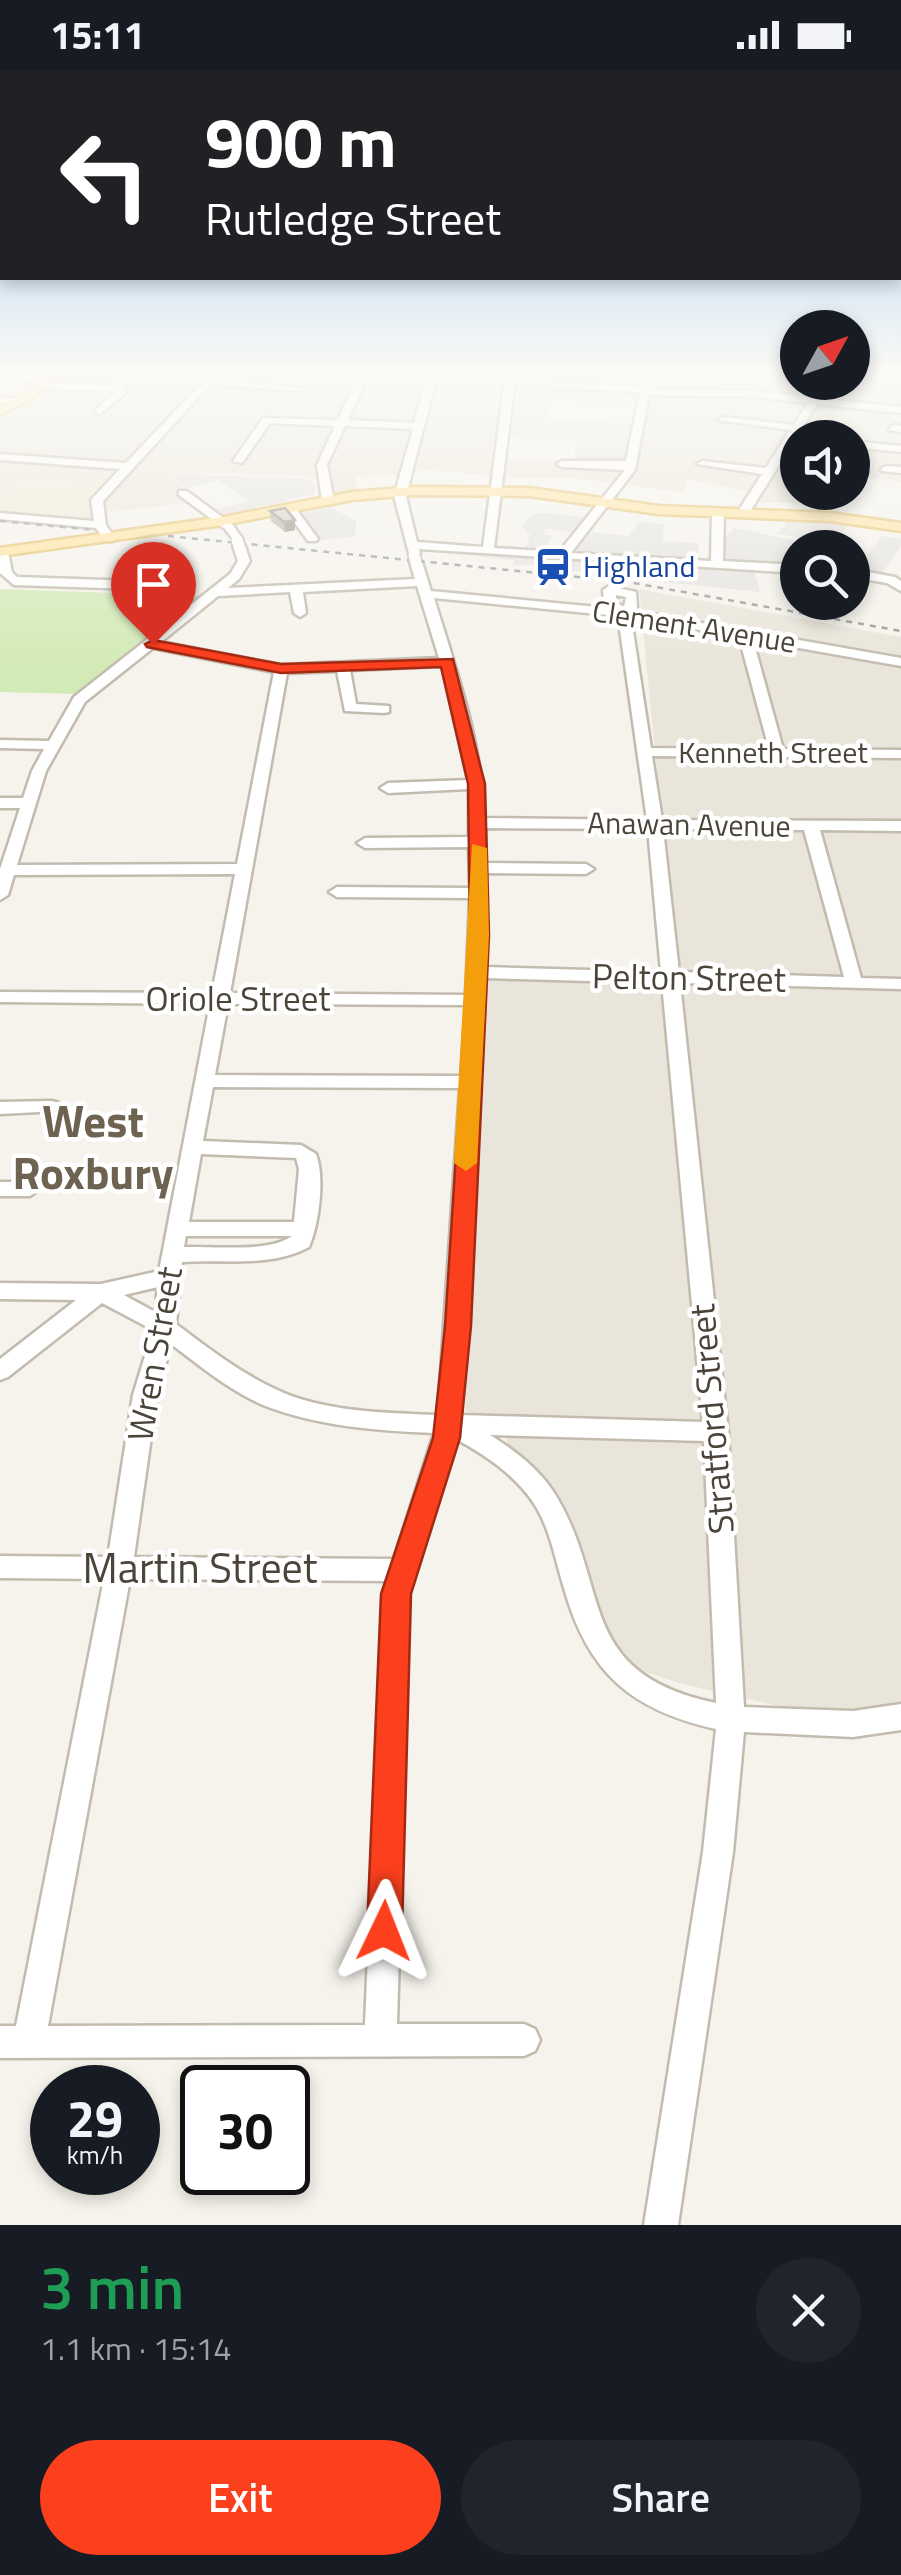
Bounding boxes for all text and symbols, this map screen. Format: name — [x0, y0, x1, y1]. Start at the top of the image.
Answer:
text: 15:11 — [50, 6, 145, 64]
text: 900 m — [205, 88, 397, 194]
icon: left — [40, 110, 170, 240]
text: Rutledge Street — [205, 184, 501, 252]
north arrow — [780, 310, 870, 400]
map controls — [780, 310, 870, 620]
button: sound — [780, 420, 870, 510]
button: search — [780, 530, 870, 620]
pin — [111, 542, 196, 645]
place label: Highland — [583, 543, 695, 589]
station icon: Highland — [532, 546, 574, 588]
icon: arrive — [126, 557, 181, 612]
street label: Clement Avenue — [589, 587, 799, 665]
street label: Kenneth Street — [678, 729, 868, 775]
street label: Anawan Avenue — [587, 799, 791, 849]
street label: Pelton Street — [592, 948, 786, 1006]
street label: Oriole Street — [145, 971, 331, 1025]
district label: West Roxbury — [13, 1086, 173, 1206]
street label: Wren Street — [112, 1262, 196, 1446]
street label: Stratford Street — [674, 1302, 748, 1536]
street label: Martin Street — [83, 1535, 318, 1599]
position arrow — [332, 1879, 436, 1983]
speed limit sign: 30 — [180, 2065, 310, 2195]
text: 29 — [67, 2080, 123, 2156]
text: km/h — [67, 2136, 123, 2174]
text: 3 min — [40, 2241, 184, 2332]
button: close — [756, 2258, 861, 2363]
text: 1.1 km · 15:14 — [40, 2324, 232, 2372]
button: Exit — [40, 2440, 441, 2555]
button: Share — [461, 2440, 861, 2555]

